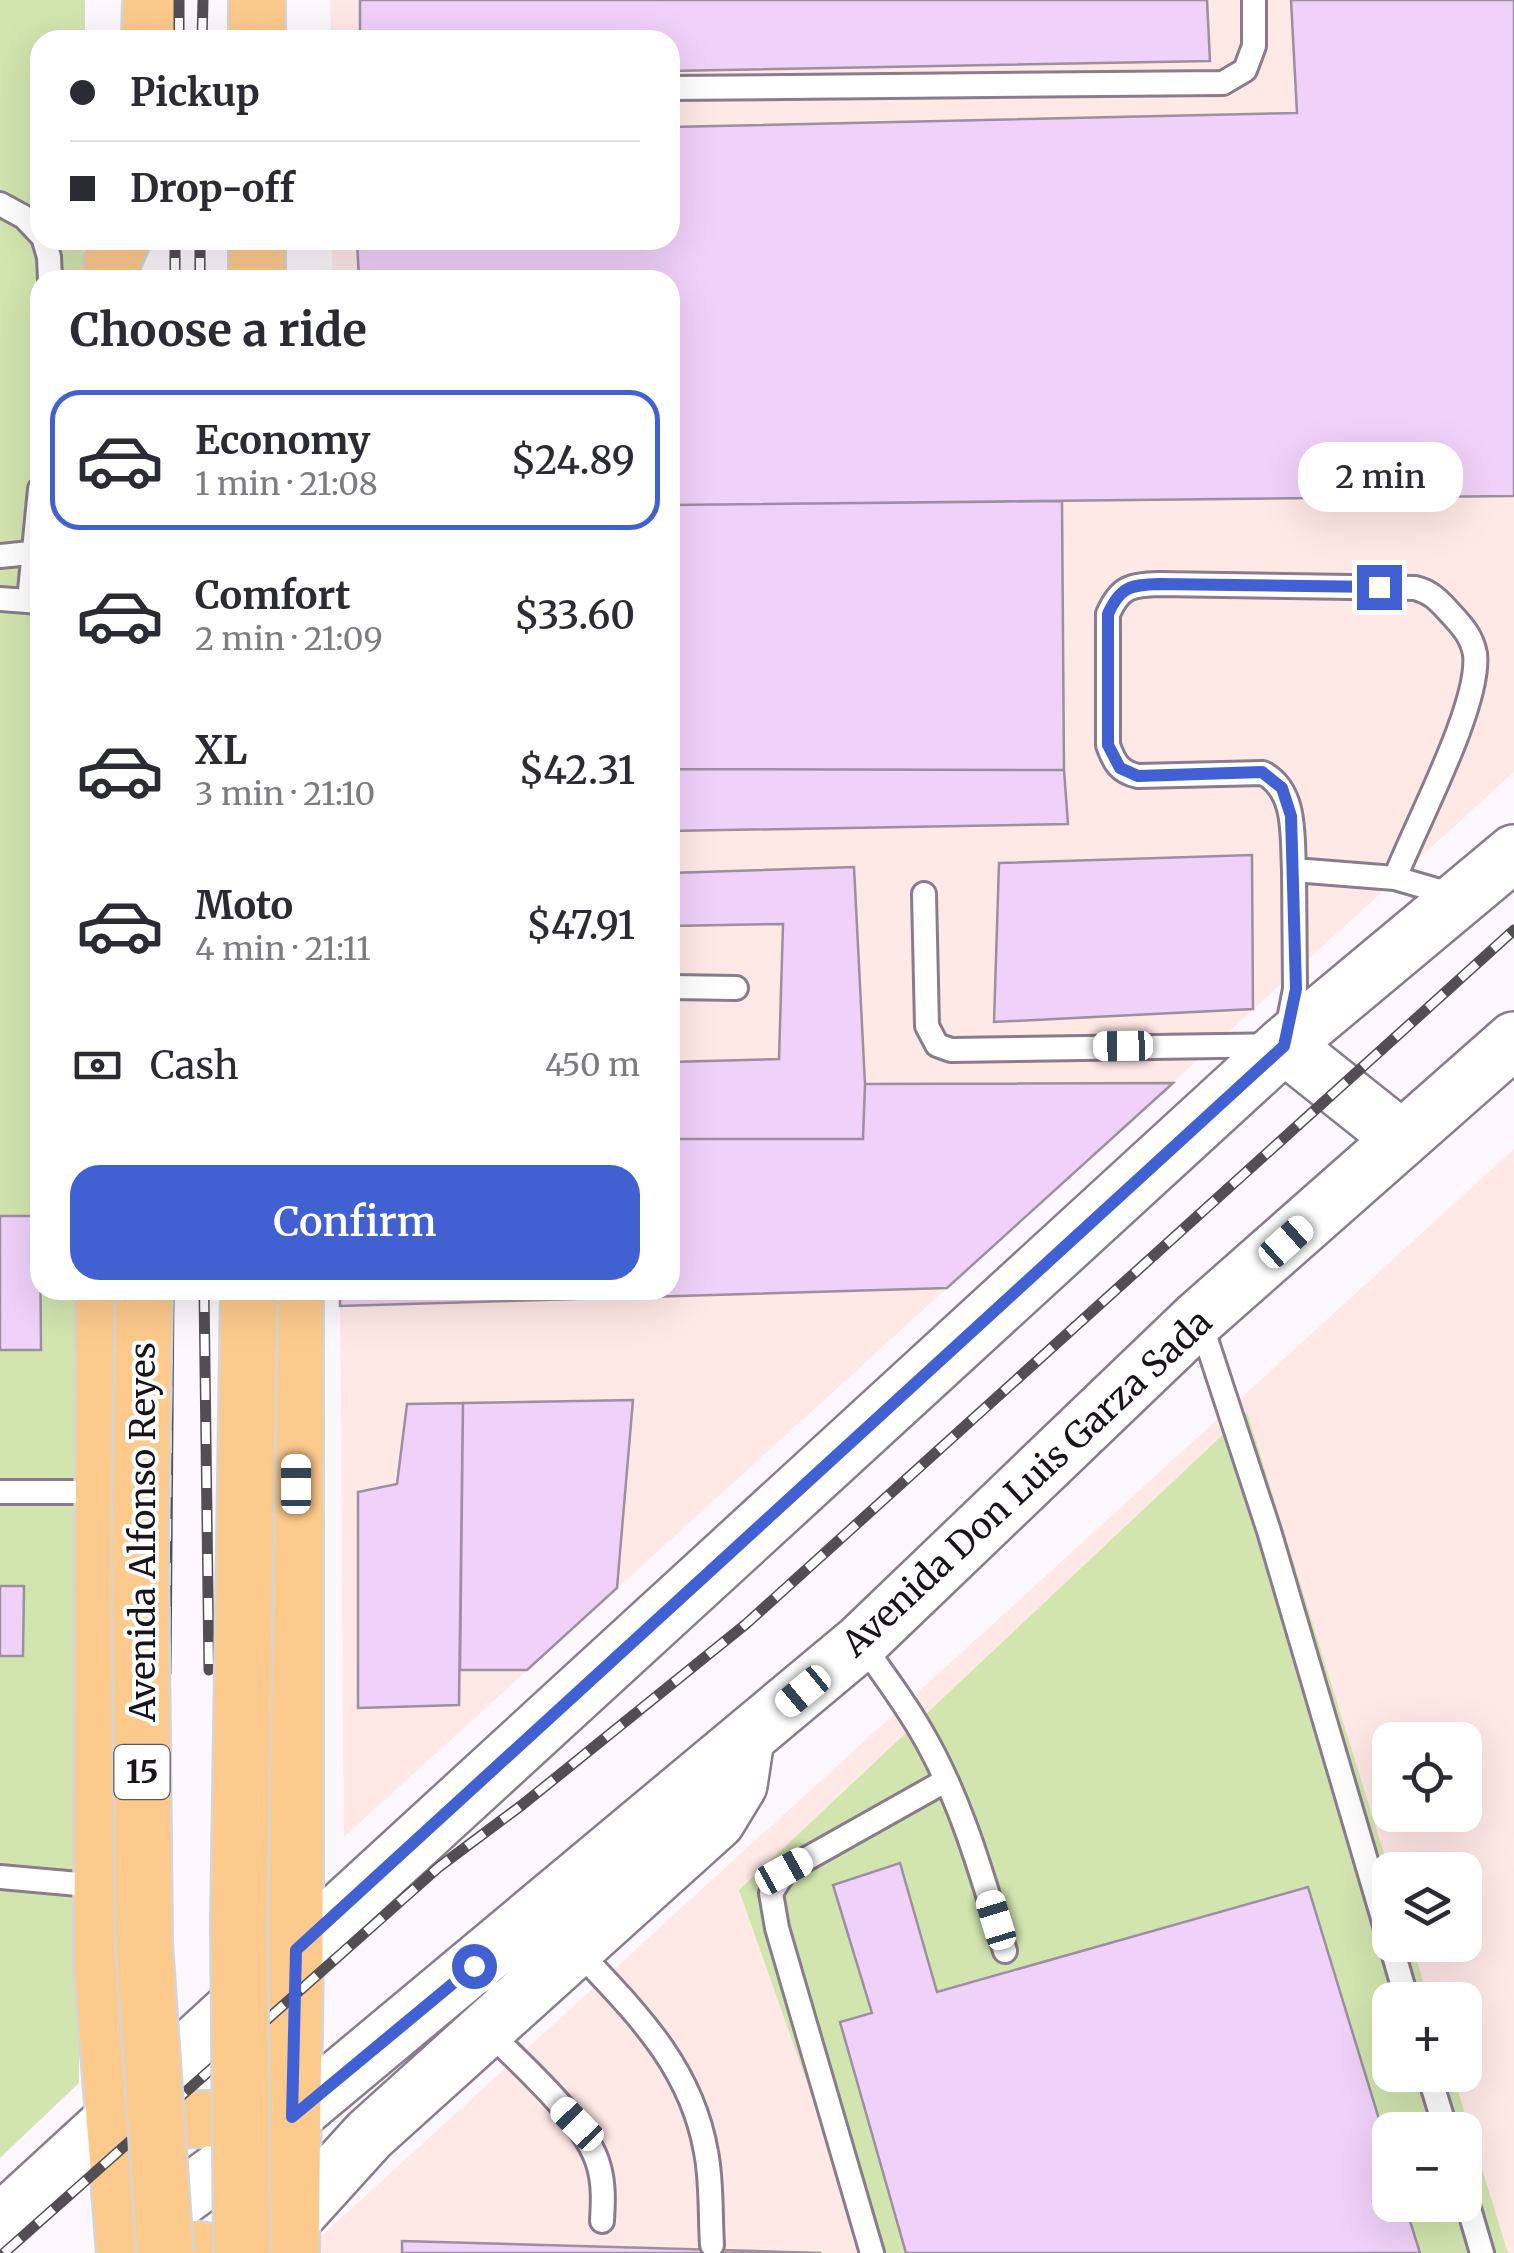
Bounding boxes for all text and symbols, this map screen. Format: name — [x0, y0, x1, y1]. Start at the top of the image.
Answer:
text: Pickup — [130, 69, 260, 116]
text: Drop-off — [130, 165, 295, 212]
text: Choose a ride — [70, 302, 367, 358]
icon: car — [75, 415, 165, 505]
text: Economy — [195, 417, 370, 464]
text: $24.89 — [511, 437, 635, 484]
callout: 2 min — [1296, 442, 1462, 512]
text: 2 min — [1335, 457, 1426, 497]
text: 1 min · 21:08 — [195, 464, 378, 504]
route end — [1357, 565, 1402, 610]
icon: car — [75, 570, 165, 660]
text: Comfort — [195, 572, 351, 619]
text: $33.60 — [514, 592, 635, 639]
text: 2 min · 21:09 — [195, 619, 383, 659]
icon: car — [75, 725, 165, 815]
text: XL — [195, 727, 247, 774]
text: $42.31 — [519, 747, 635, 794]
text: 3 min · 21:10 — [195, 774, 375, 814]
icon: car — [75, 880, 165, 970]
text: Moto — [195, 882, 293, 929]
text: $47.91 — [526, 902, 635, 949]
text: 4 min · 21:11 — [195, 929, 371, 969]
car — [1093, 1030, 1153, 1062]
icon: cash — [70, 1038, 125, 1093]
text: Cash — [150, 1042, 239, 1089]
text: 450 m — [545, 1045, 640, 1085]
button: Confirm — [70, 1165, 640, 1280]
car — [1254, 1211, 1318, 1273]
street label: Avenida Don Luis Garza Sada — [832, 1300, 1221, 1667]
street label: Avenida Alfonso Reyes — [121, 1342, 165, 1723]
car — [281, 1454, 311, 1514]
car — [770, 1660, 836, 1722]
map controls — [1372, 1722, 1482, 2222]
button: locate — [1372, 1722, 1482, 1832]
road number: 15 — [114, 1745, 170, 1799]
car — [750, 1843, 818, 1899]
button: layers — [1372, 1852, 1482, 1962]
car — [973, 1887, 1019, 1953]
route start — [452, 1944, 497, 1989]
button: + — [1372, 1982, 1482, 2092]
car — [545, 2092, 609, 2156]
button: − — [1372, 2112, 1482, 2222]

